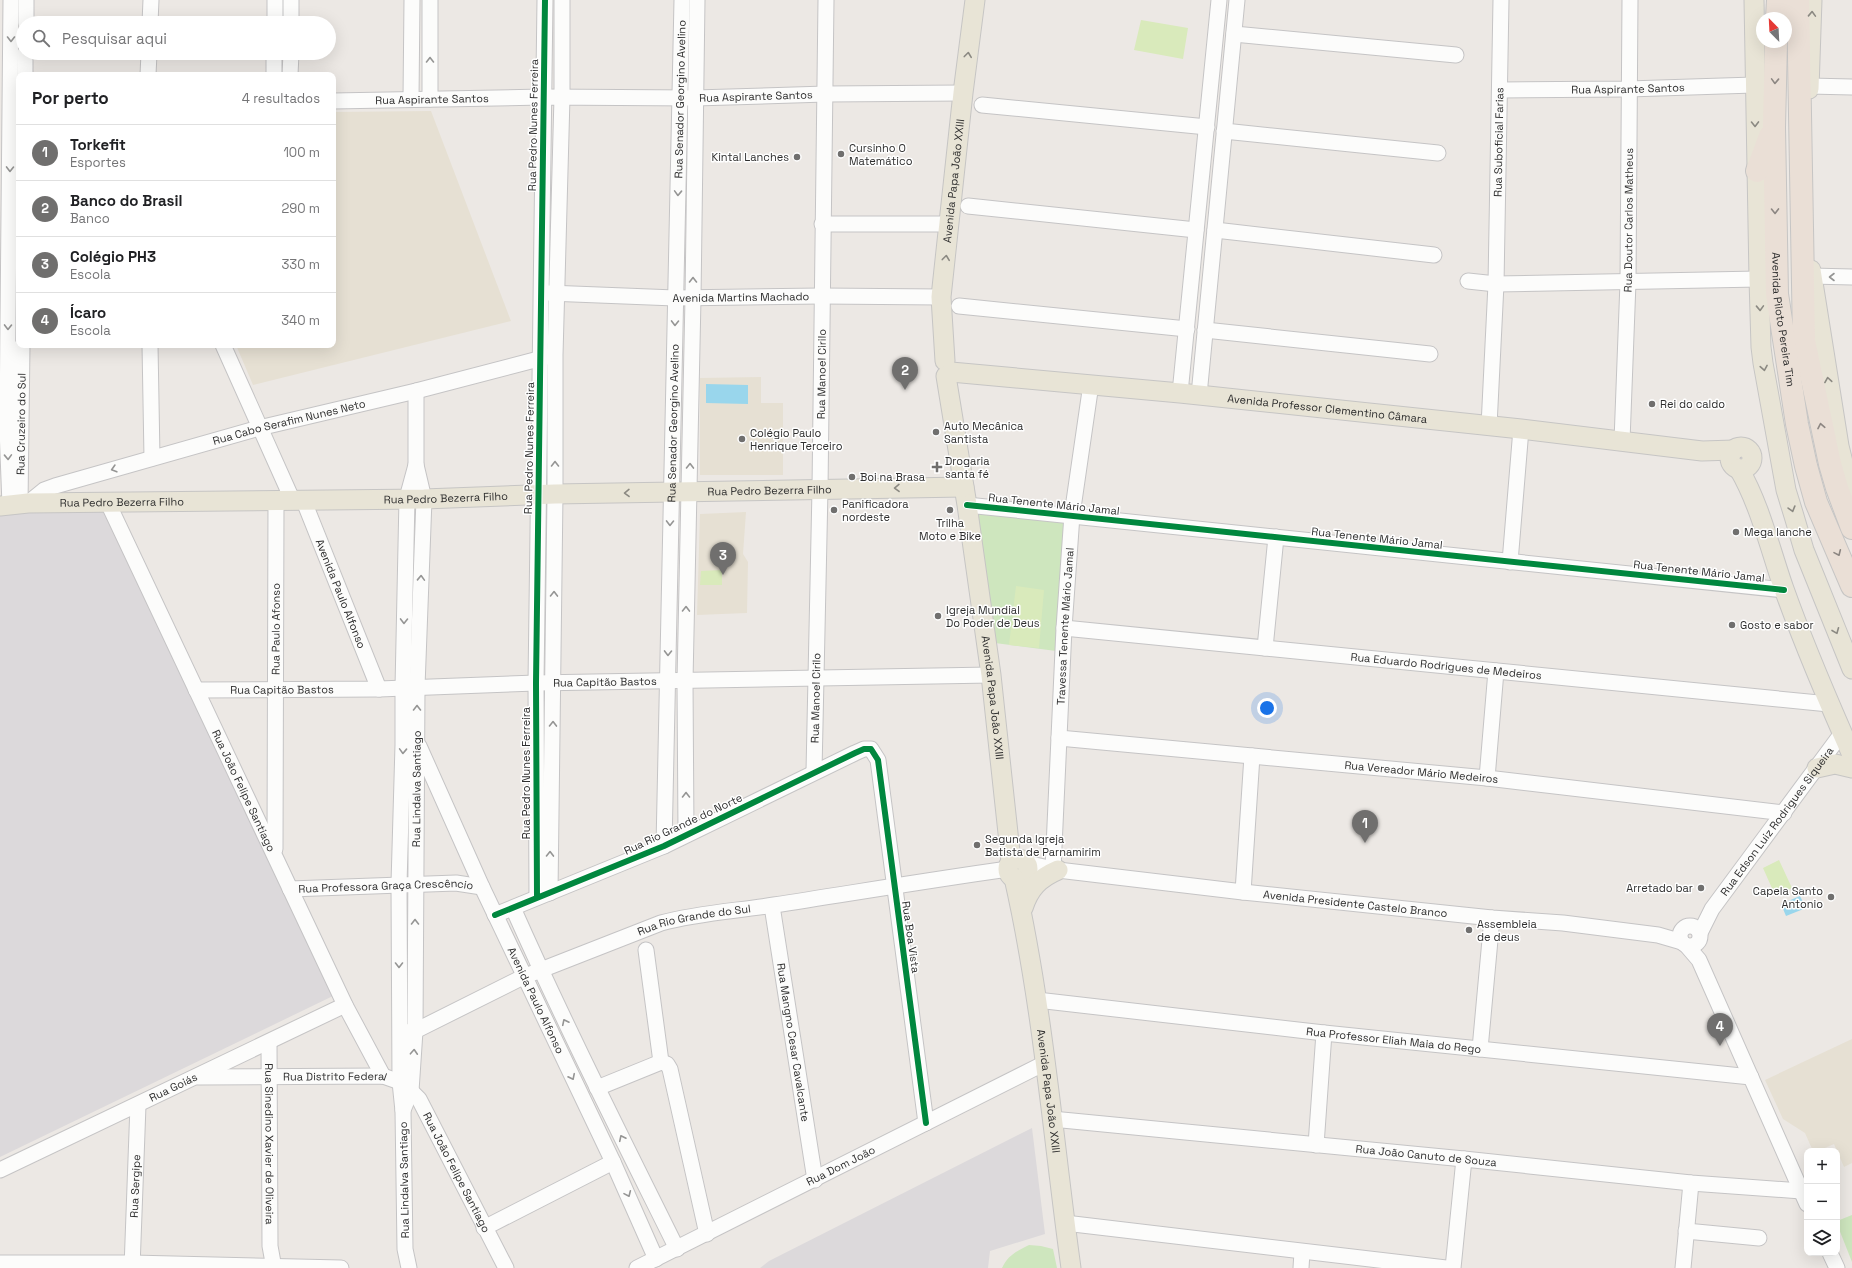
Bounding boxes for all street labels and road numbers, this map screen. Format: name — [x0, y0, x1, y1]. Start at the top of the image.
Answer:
street label: Rua Senador Georgino Avelino — [671, 20, 689, 179]
street label: Rua Pedro Nunes Ferreira — [525, 58, 541, 191]
street label: Rua Aspirante Santos — [1571, 80, 1685, 96]
street label: Rua Aspirante Santos — [699, 87, 813, 105]
street label: Rua Suboficial Farias — [1491, 87, 1506, 197]
street label: Rua Aspirante Santos — [375, 91, 489, 107]
street label: Avenida Papa João XXIII — [940, 118, 967, 244]
street label: Rua Doutor Carlos Matheus — [1621, 148, 1636, 293]
street label: Avenida Piloto Pereira Tim — [1769, 252, 1798, 388]
street label: Avenida Martins Machado — [672, 289, 810, 305]
street label: Rua Manoel Cirilo — [814, 329, 829, 419]
street label: Rua Senador Georgino Avelino — [664, 344, 682, 502]
street label: Rua Cruzeiro do Sul — [13, 373, 29, 475]
street label: Rua Pedro Nunes Ferreira — [521, 381, 537, 514]
street label: Avenida Professor Clementino Câmara — [1227, 391, 1429, 426]
street label: Rua Cabo Serafim Nunes Neto — [211, 396, 367, 448]
street label: Rua Pedro Bezerra Filho — [707, 482, 832, 498]
street label: Rua Pedro Bezerra Filho — [384, 489, 508, 506]
street label: Rua Tenente Mário Jamal — [988, 490, 1120, 518]
street label: Rua Pedro Bezerra Filho — [60, 494, 184, 510]
street label: Rua Tenente Mário Jamal — [1311, 524, 1443, 552]
street label: Avenida Paulo Alfonso — [313, 537, 369, 651]
street label: Travessa Tenente Mário Jamal — [1053, 547, 1077, 705]
street label: Rua Tenente Mário Jamal — [1633, 557, 1765, 585]
street label: Rua Paulo Afonso — [268, 583, 283, 675]
street label: Avenida Papa João XXIII — [979, 635, 1007, 760]
street label: Rua Eduardo Rodrigues de Medeiros — [1350, 650, 1542, 682]
street label: Rua Manoel Cirilo — [808, 652, 824, 743]
street label: Rua Capitão Bastos — [553, 674, 657, 690]
street label: Rua Capitão Bastos — [230, 682, 334, 697]
street label: Rua Pedro Nunes Ferreira — [519, 706, 533, 839]
street label: Rua João Felipe Santiago — [209, 727, 279, 854]
street label: Rua Lindalva Santiago — [409, 730, 424, 847]
street label: Rua Edson Luiz Rodrigues Siqueira — [1717, 743, 1837, 898]
street label: Rua Vereador Mário Medeiros — [1344, 758, 1499, 786]
street label: Rua Rio Grande do Norte — [622, 790, 744, 858]
street label: Rua Professora Graça Crescêncio — [298, 876, 475, 896]
street label: Avenida Presidente Castelo Branco — [1263, 887, 1448, 920]
street label: Rua Boa Vista — [899, 900, 923, 974]
street label: Rua Rio Grande do Sul — [635, 901, 751, 939]
street label: Avenida Paulo Alfonso — [505, 945, 568, 1056]
street label: Rua Mangno Cesar Cavalcante — [774, 962, 813, 1123]
street label: Rua Professor Eliah Maia do Rego — [1305, 1024, 1482, 1056]
street label: Avenida Papa João XXIII — [1034, 1028, 1063, 1154]
street label: Rua Sinedino Xavier de Oliveira — [262, 1063, 277, 1225]
street label: Rua Distrito Federal — [283, 1069, 389, 1084]
street label: Rua Goiás — [147, 1070, 200, 1105]
street label: Rua João Felipe Santiago — [420, 1110, 494, 1235]
street label: Rua Lindalva Santiago — [396, 1121, 412, 1238]
street label: Rua Dom João — [804, 1142, 878, 1189]
street label: Rua João Canuto de Souza — [1355, 1142, 1498, 1169]
street label: Rua Sergipe — [127, 1154, 143, 1218]

